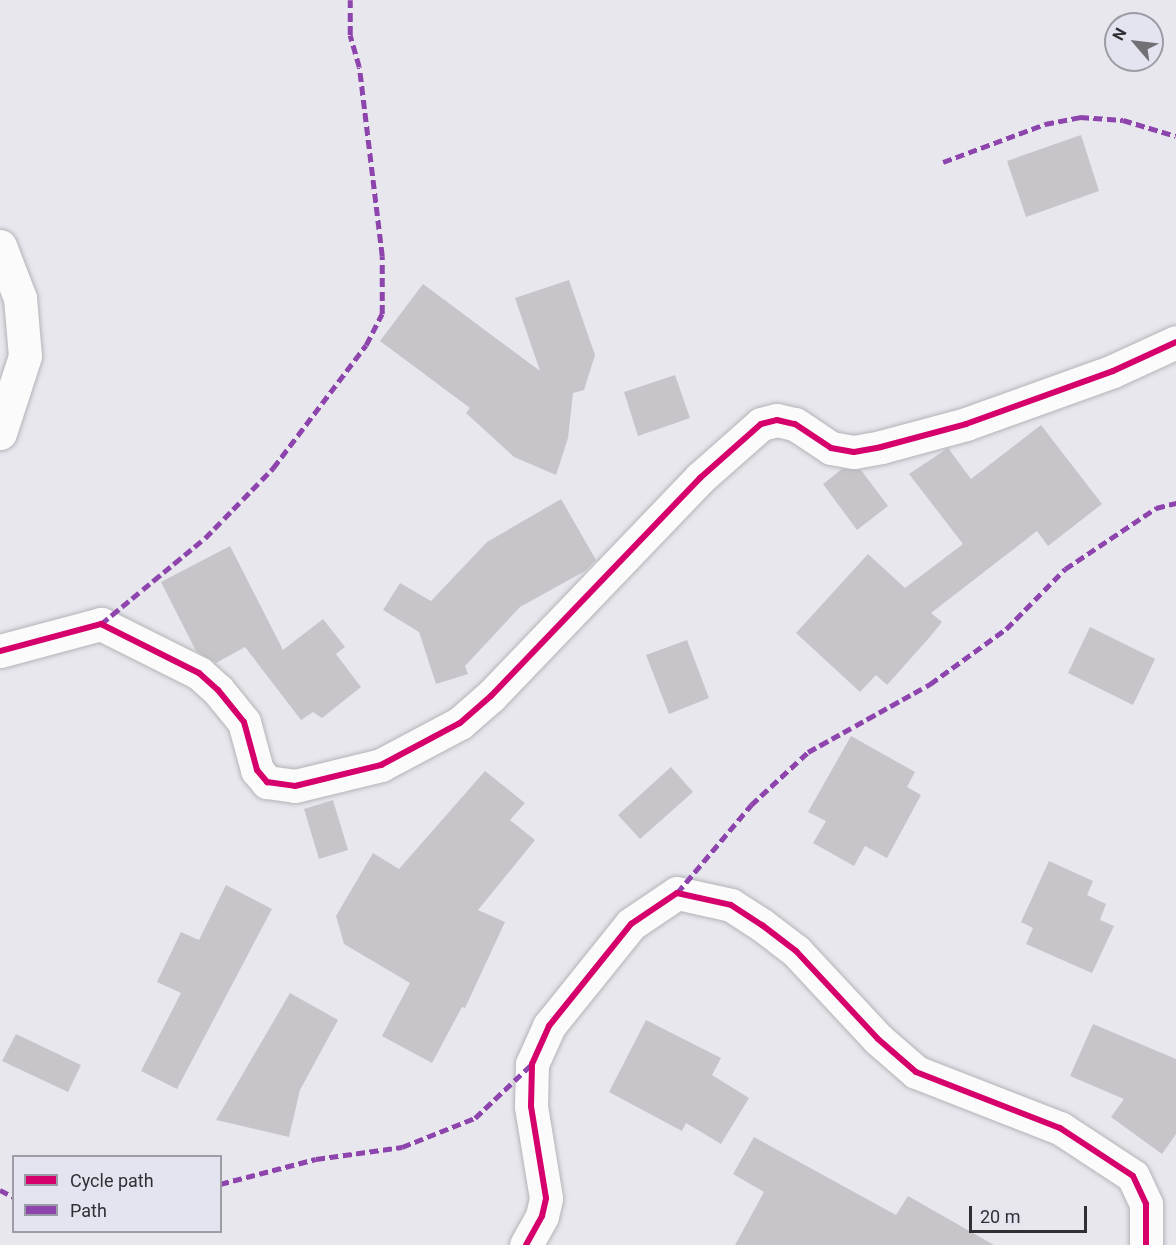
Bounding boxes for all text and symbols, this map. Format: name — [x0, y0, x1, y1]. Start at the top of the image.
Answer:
north arrow — [1104, 12, 1164, 72]
text: N — [1108, 25, 1130, 44]
legend — [12, 1155, 222, 1233]
text: Cycle path — [70, 1170, 154, 1191]
scale bar — [972, 1194, 1090, 1232]
text: Path — [70, 1200, 107, 1221]
text: 20 m — [980, 1206, 1020, 1227]

